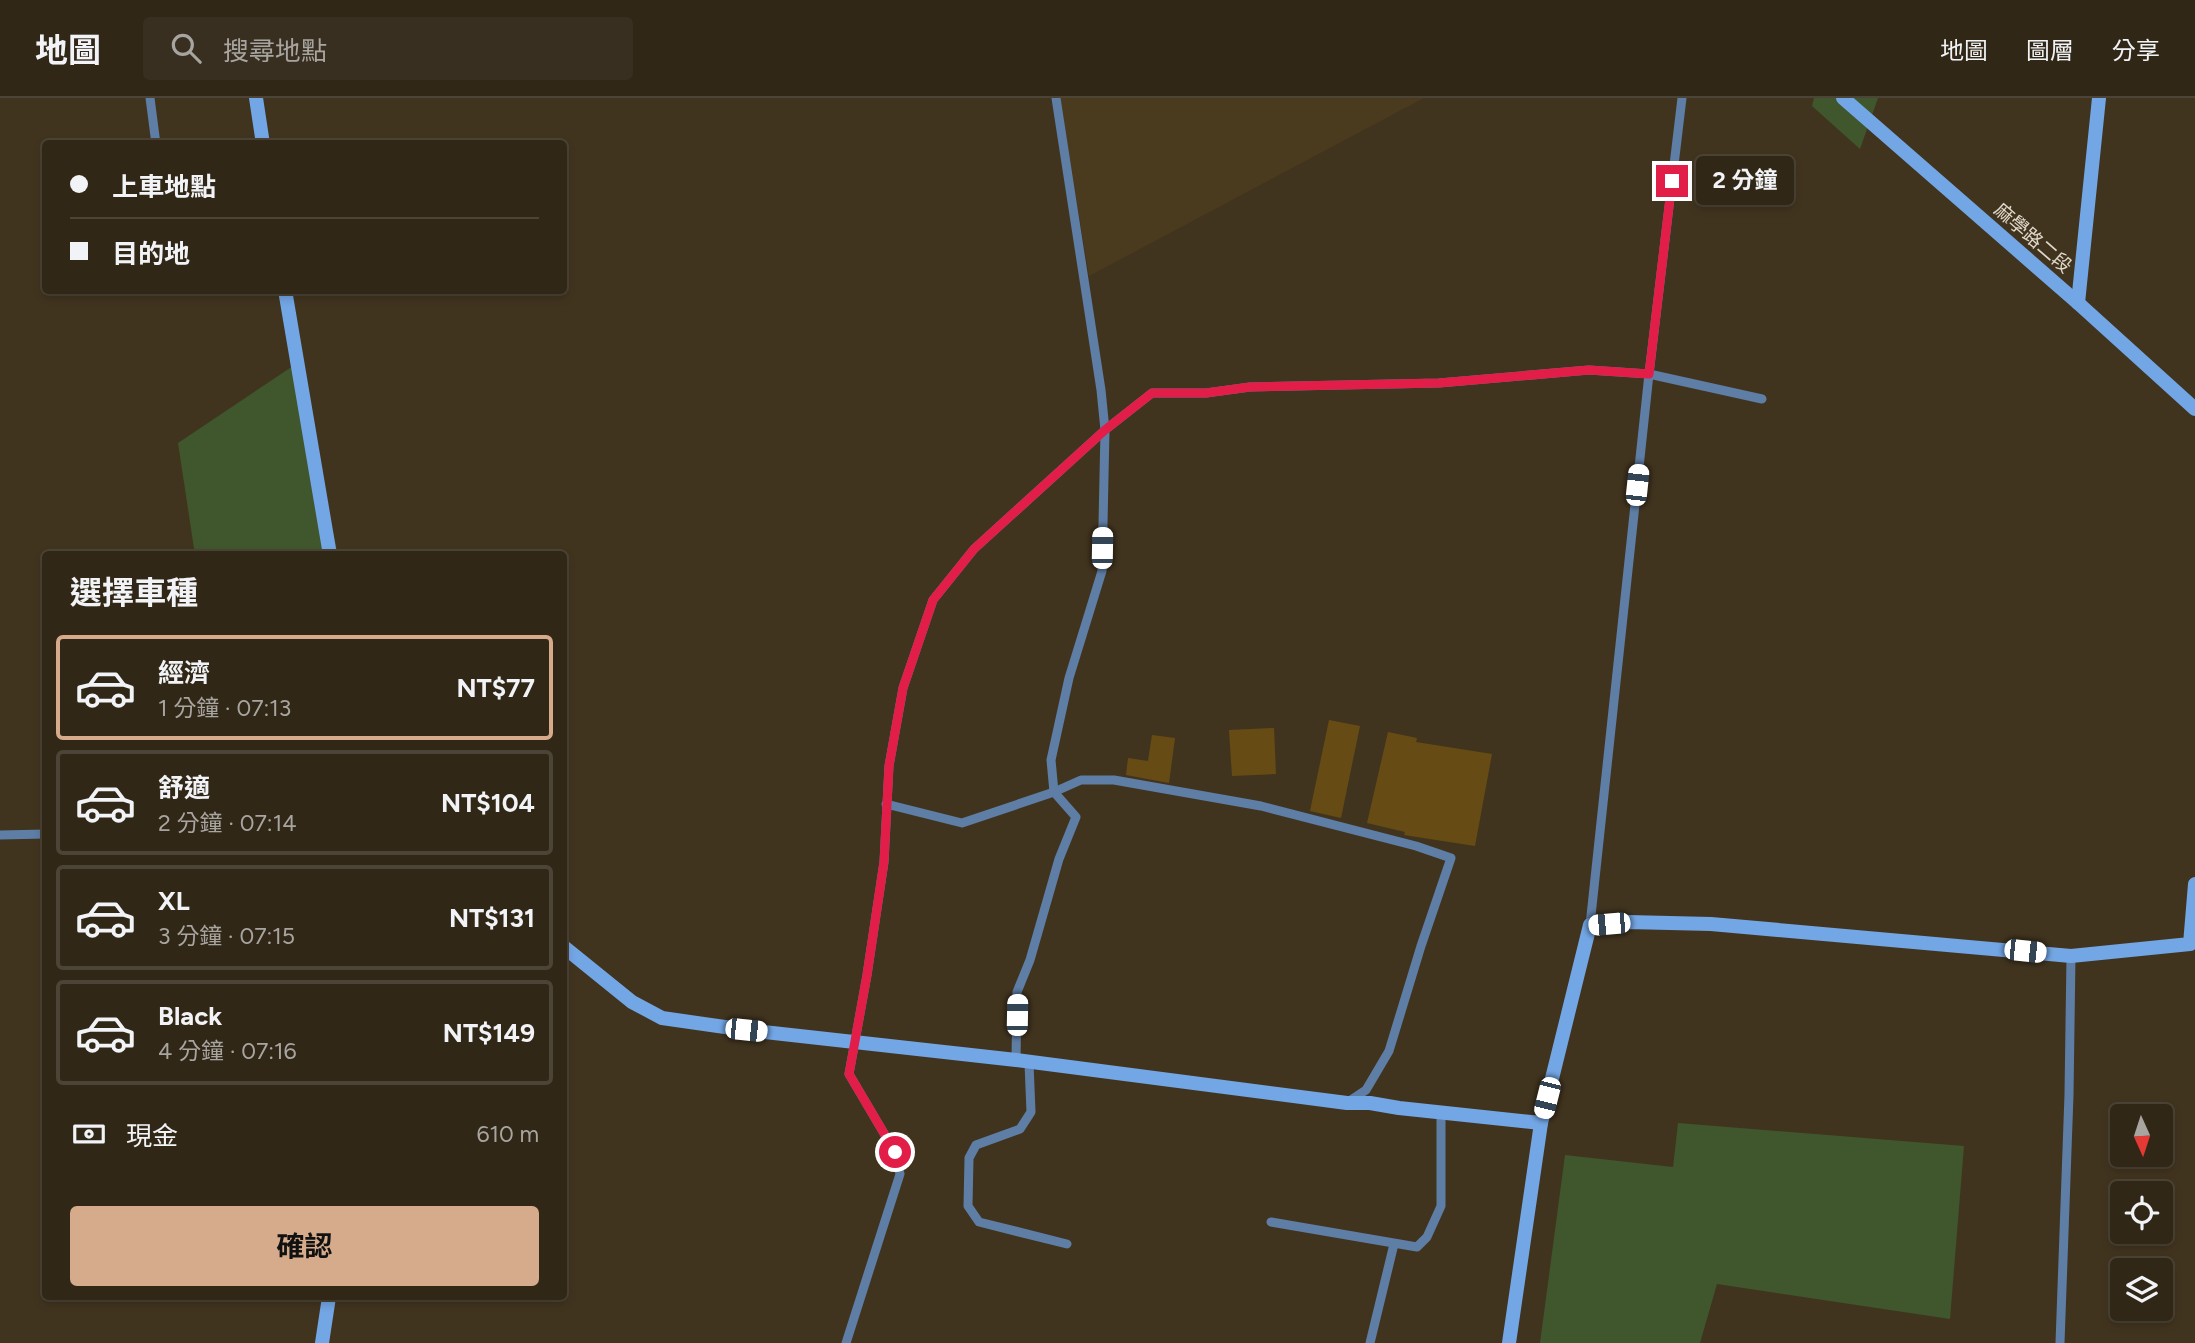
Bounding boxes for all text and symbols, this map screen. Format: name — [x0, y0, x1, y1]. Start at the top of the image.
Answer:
search box — [143, 17, 633, 80]
icon: search — [167, 29, 205, 67]
text: 地圖 — [35, 31, 101, 70]
text: 搜尋地點 — [223, 35, 327, 67]
text: 地圖 — [1940, 36, 1988, 65]
text: 圖層 — [2026, 36, 2074, 65]
text: 分享 — [2112, 36, 2160, 65]
callout: 2 分鐘 — [1696, 156, 1795, 206]
route end — [1656, 165, 1688, 197]
text: 2 分鐘 — [1713, 166, 1777, 194]
text: 上車地點 — [112, 171, 216, 203]
street label: 麻學路二段 — [1990, 198, 2076, 278]
text: 目的地 — [112, 238, 190, 270]
car — [1625, 463, 1650, 507]
car — [1092, 527, 1113, 569]
text: 選擇車種 — [70, 574, 198, 612]
icon: car — [74, 656, 137, 719]
text: 經濟 — [158, 657, 210, 689]
text: NT$77 — [456, 672, 535, 704]
text: 1 分鐘 · 07:13 — [158, 694, 291, 722]
icon: car — [74, 771, 137, 834]
text: 舒適 — [158, 772, 210, 804]
text: NT$104 — [441, 787, 535, 819]
text: 2 分鐘 · 07:14 — [158, 809, 296, 837]
text: XL — [158, 885, 190, 917]
icon: car — [74, 886, 137, 949]
text: NT$131 — [449, 902, 535, 934]
car — [1588, 912, 1631, 936]
text: 3 分鐘 · 07:15 — [158, 922, 295, 950]
car — [2004, 938, 2047, 964]
car — [1007, 994, 1028, 1036]
text: Black — [158, 1000, 222, 1032]
icon: car — [74, 1001, 137, 1064]
text: NT$149 — [443, 1017, 535, 1049]
car — [725, 1017, 768, 1043]
text: 4 分鐘 · 07:16 — [158, 1037, 297, 1065]
car — [1532, 1075, 1563, 1121]
north arrow — [2110, 1104, 2174, 1167]
map controls — [2110, 1104, 2173, 1321]
icon: cash — [70, 1115, 108, 1153]
text: 現金 — [126, 1120, 178, 1152]
text: 610 m — [476, 1120, 539, 1148]
route start — [879, 1136, 911, 1168]
button: locate — [2110, 1181, 2173, 1244]
button: 確認 — [70, 1206, 539, 1286]
button: layers — [2110, 1258, 2173, 1321]

